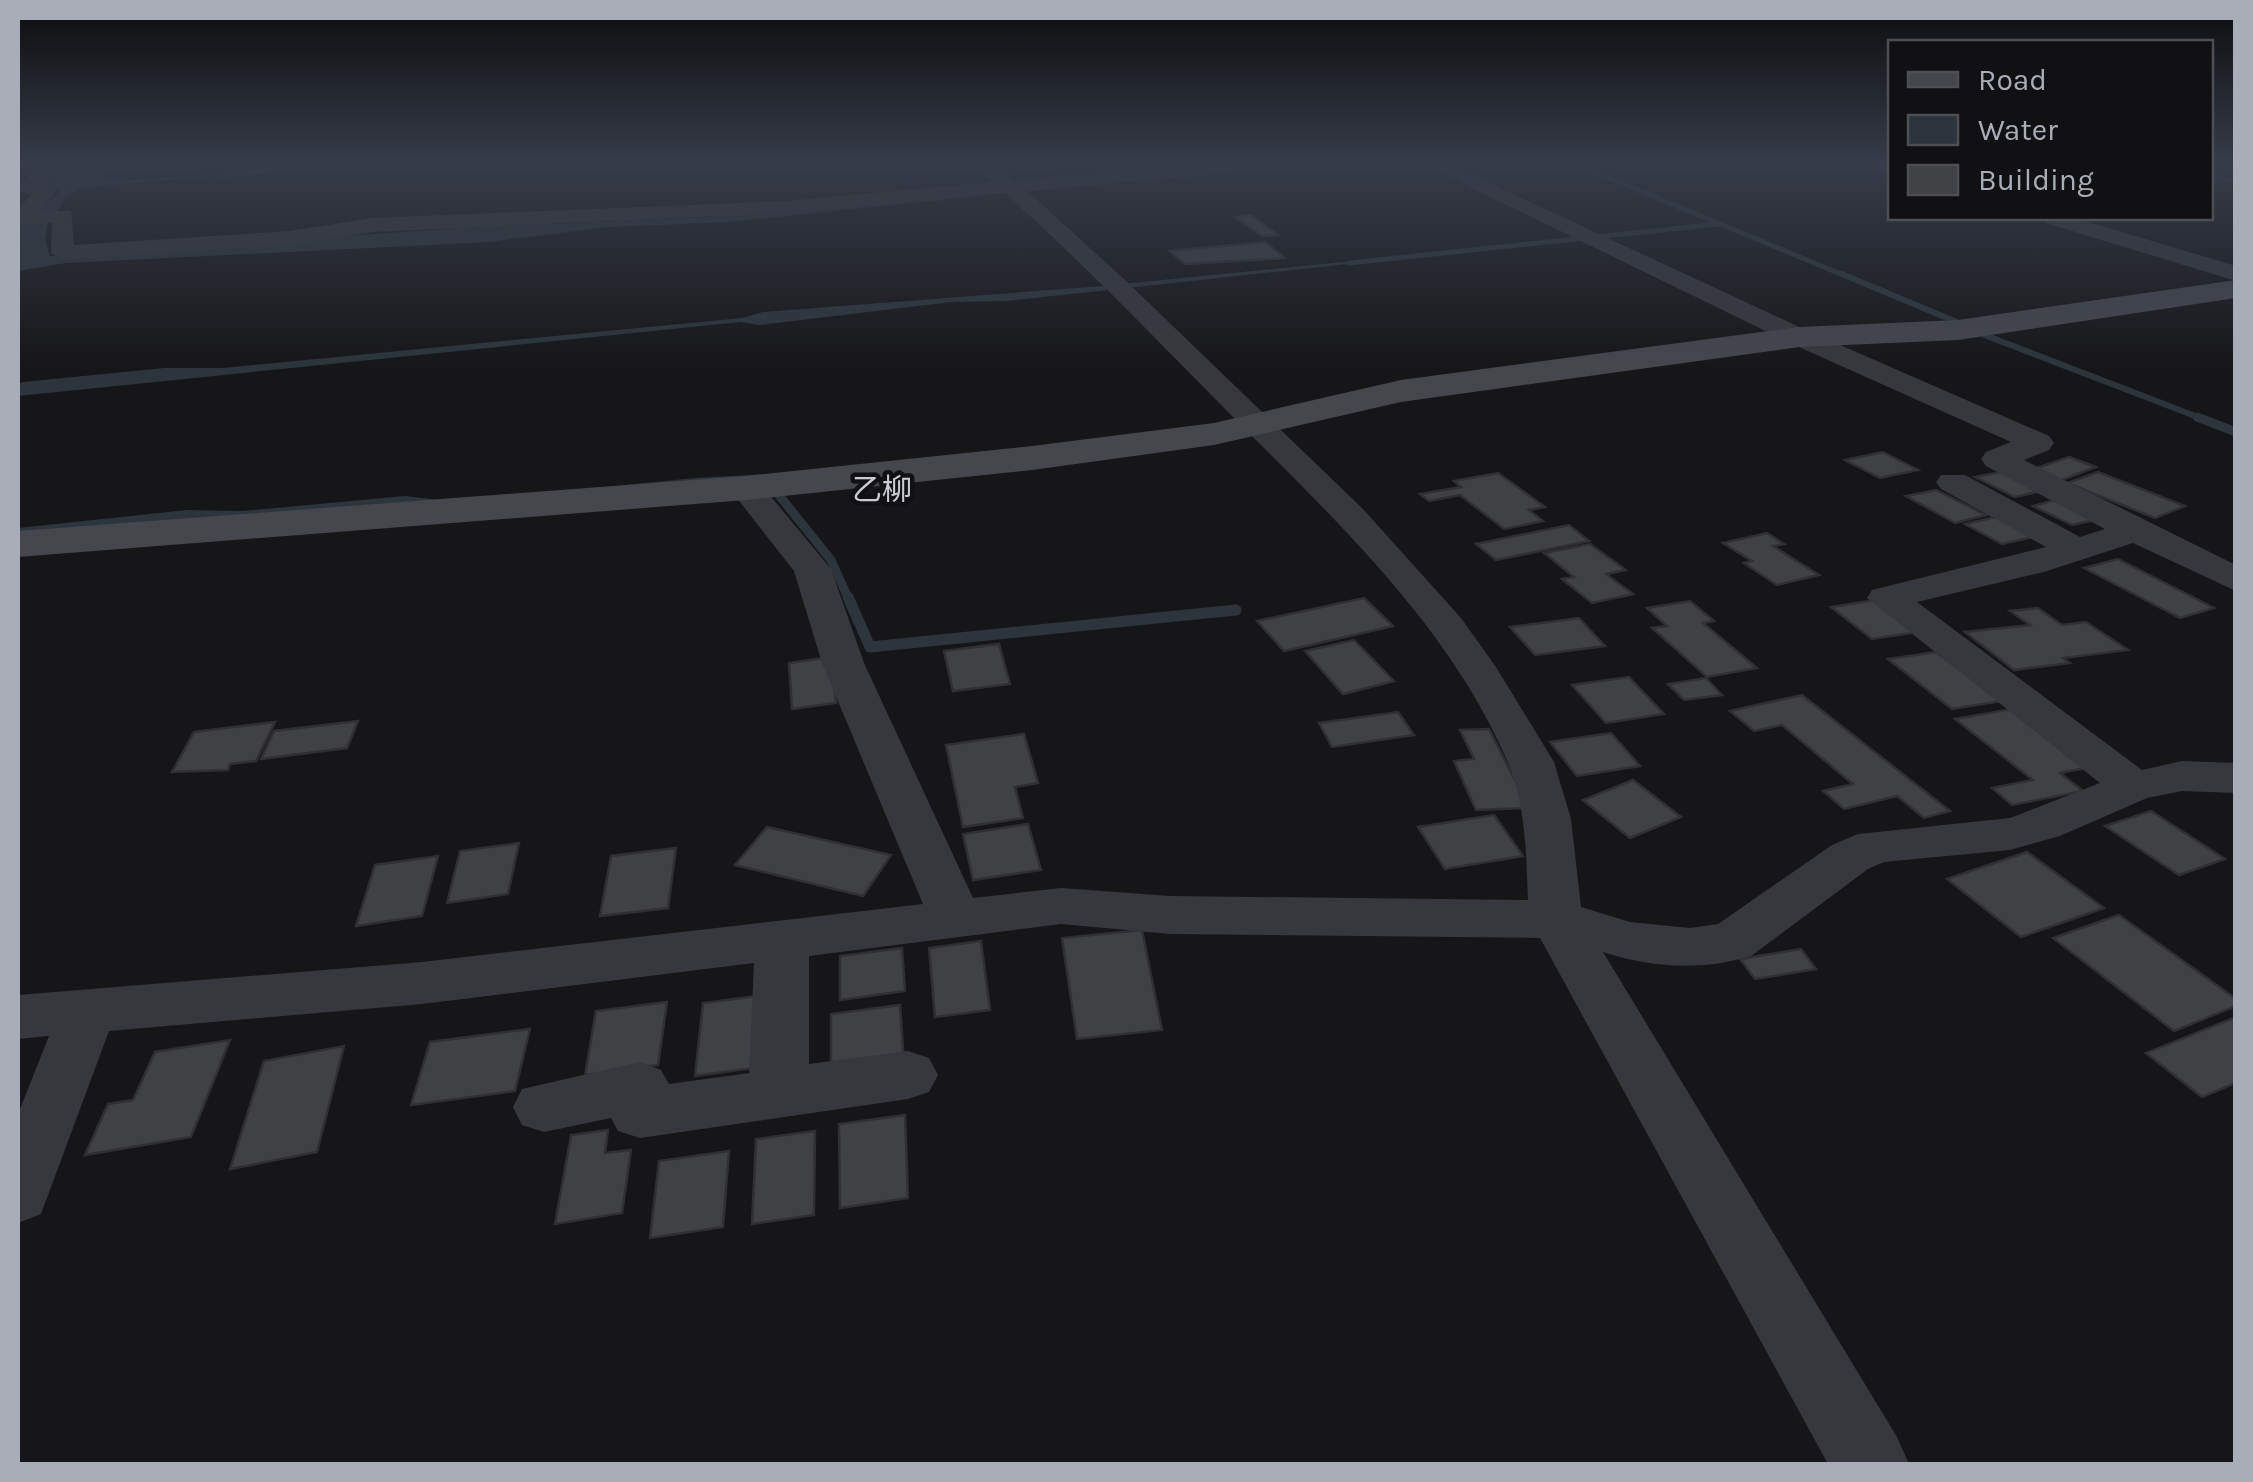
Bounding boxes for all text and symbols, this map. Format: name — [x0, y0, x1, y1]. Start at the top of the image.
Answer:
legend — [1888, 40, 2213, 220]
text: Road — [1978, 62, 2047, 98]
text: Water — [1978, 112, 2058, 148]
text: Building — [1978, 162, 2094, 198]
district label: 乙柳 — [852, 472, 912, 508]

